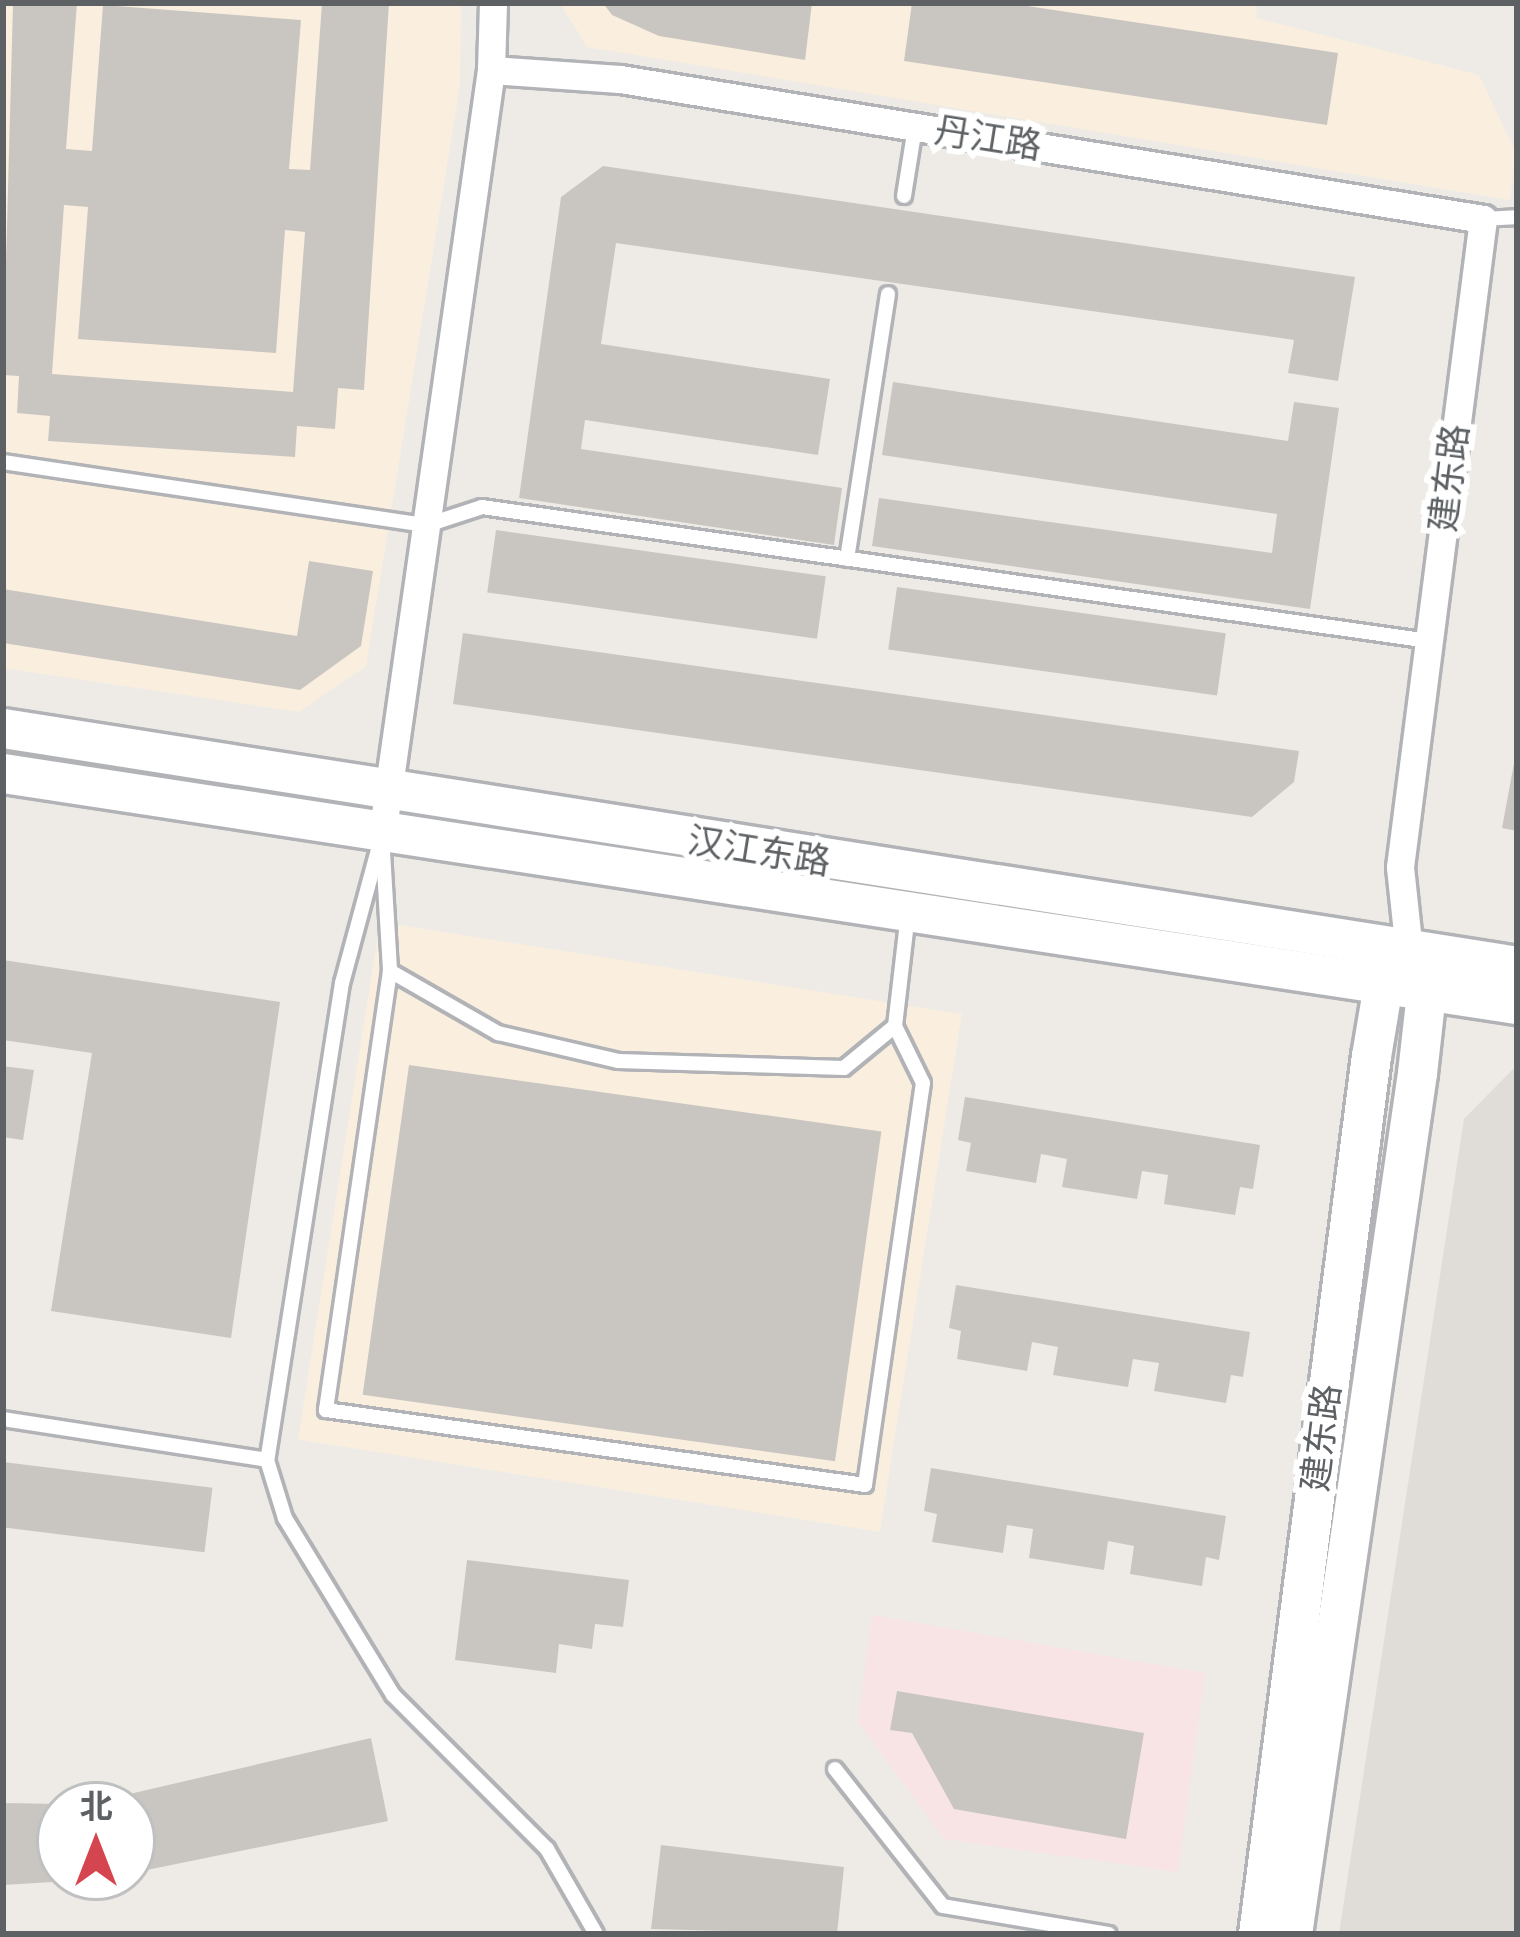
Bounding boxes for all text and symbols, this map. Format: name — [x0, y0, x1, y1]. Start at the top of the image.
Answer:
street label: 丹江路 — [931, 109, 1045, 169]
street label: 建东路 — [1422, 422, 1478, 534]
street label: 汉江东路 — [685, 819, 833, 885]
street label: 建东路 — [1294, 1382, 1350, 1494]
north arrow — [36, 1781, 156, 1901]
text: 北 — [80, 1784, 113, 1831]

